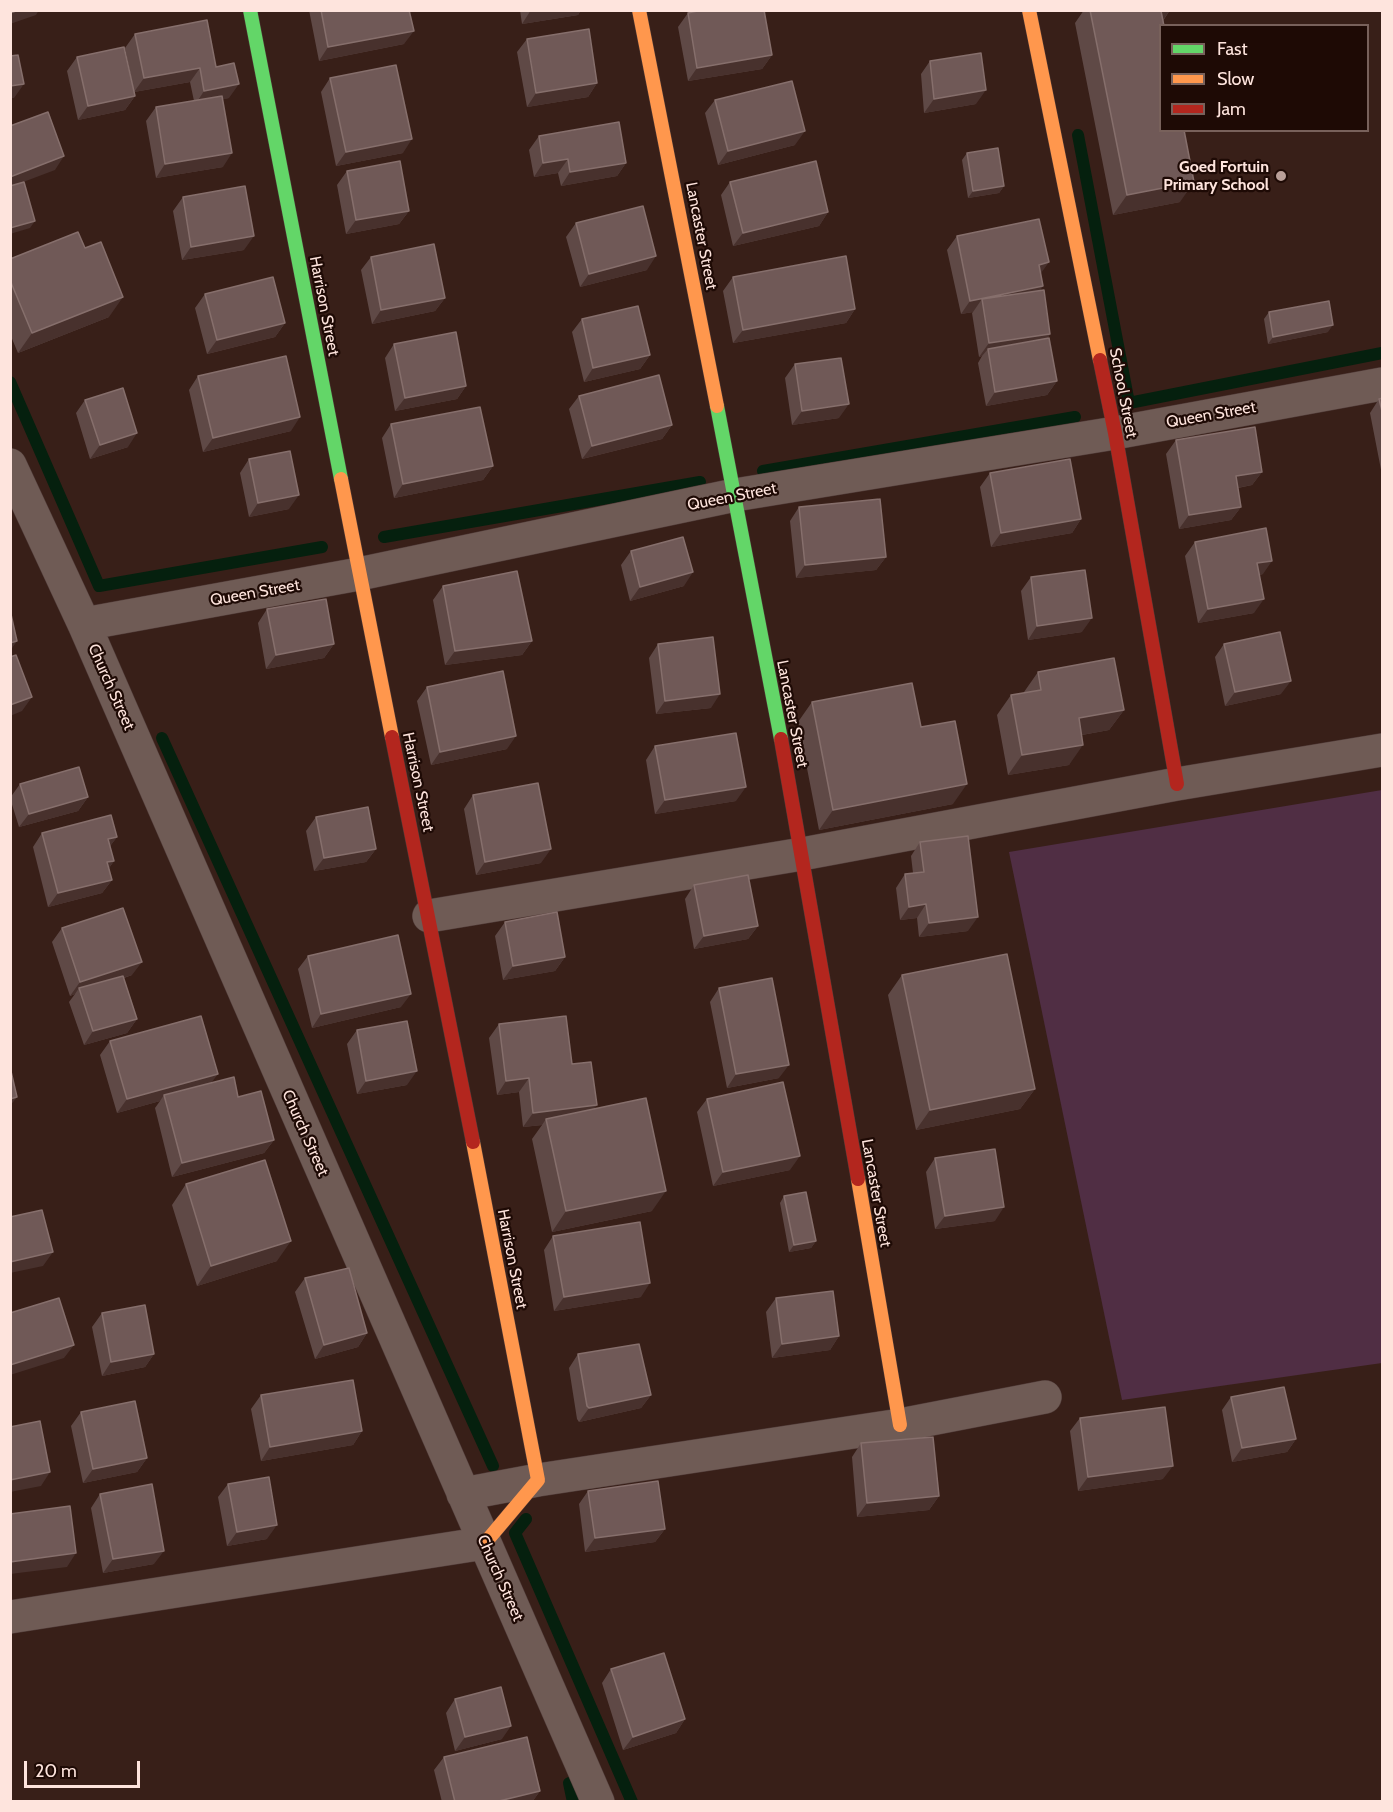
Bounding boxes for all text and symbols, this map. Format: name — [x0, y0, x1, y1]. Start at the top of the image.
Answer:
legend — [1159, 24, 1369, 132]
text: Fast — [1217, 38, 1248, 60]
text: Slow — [1217, 68, 1254, 90]
text: Jam — [1217, 98, 1246, 120]
place label: Goed Fortuin Primary School — [1163, 157, 1269, 195]
marker: Goed Fortuin Primary School — [1274, 169, 1288, 183]
street label: Lancaster Street — [681, 180, 721, 292]
street label: Harrison Street — [305, 254, 343, 358]
street label: School Street — [1105, 346, 1141, 440]
street label: Queen Street — [1165, 398, 1257, 432]
street label: Queen Street — [686, 479, 778, 515]
street label: Queen Street — [209, 576, 301, 610]
street label: Church Street — [83, 641, 139, 733]
street label: Lancaster Street — [772, 658, 812, 770]
street label: Harrison Street — [398, 730, 438, 834]
street label: Church Street — [277, 1087, 333, 1179]
street label: Lancaster Street — [857, 1137, 895, 1249]
street label: Harrison Street — [493, 1207, 531, 1311]
street label: Church Street — [472, 1532, 528, 1624]
scale bar — [27, 1749, 142, 1787]
text: 20 m — [35, 1760, 77, 1782]

